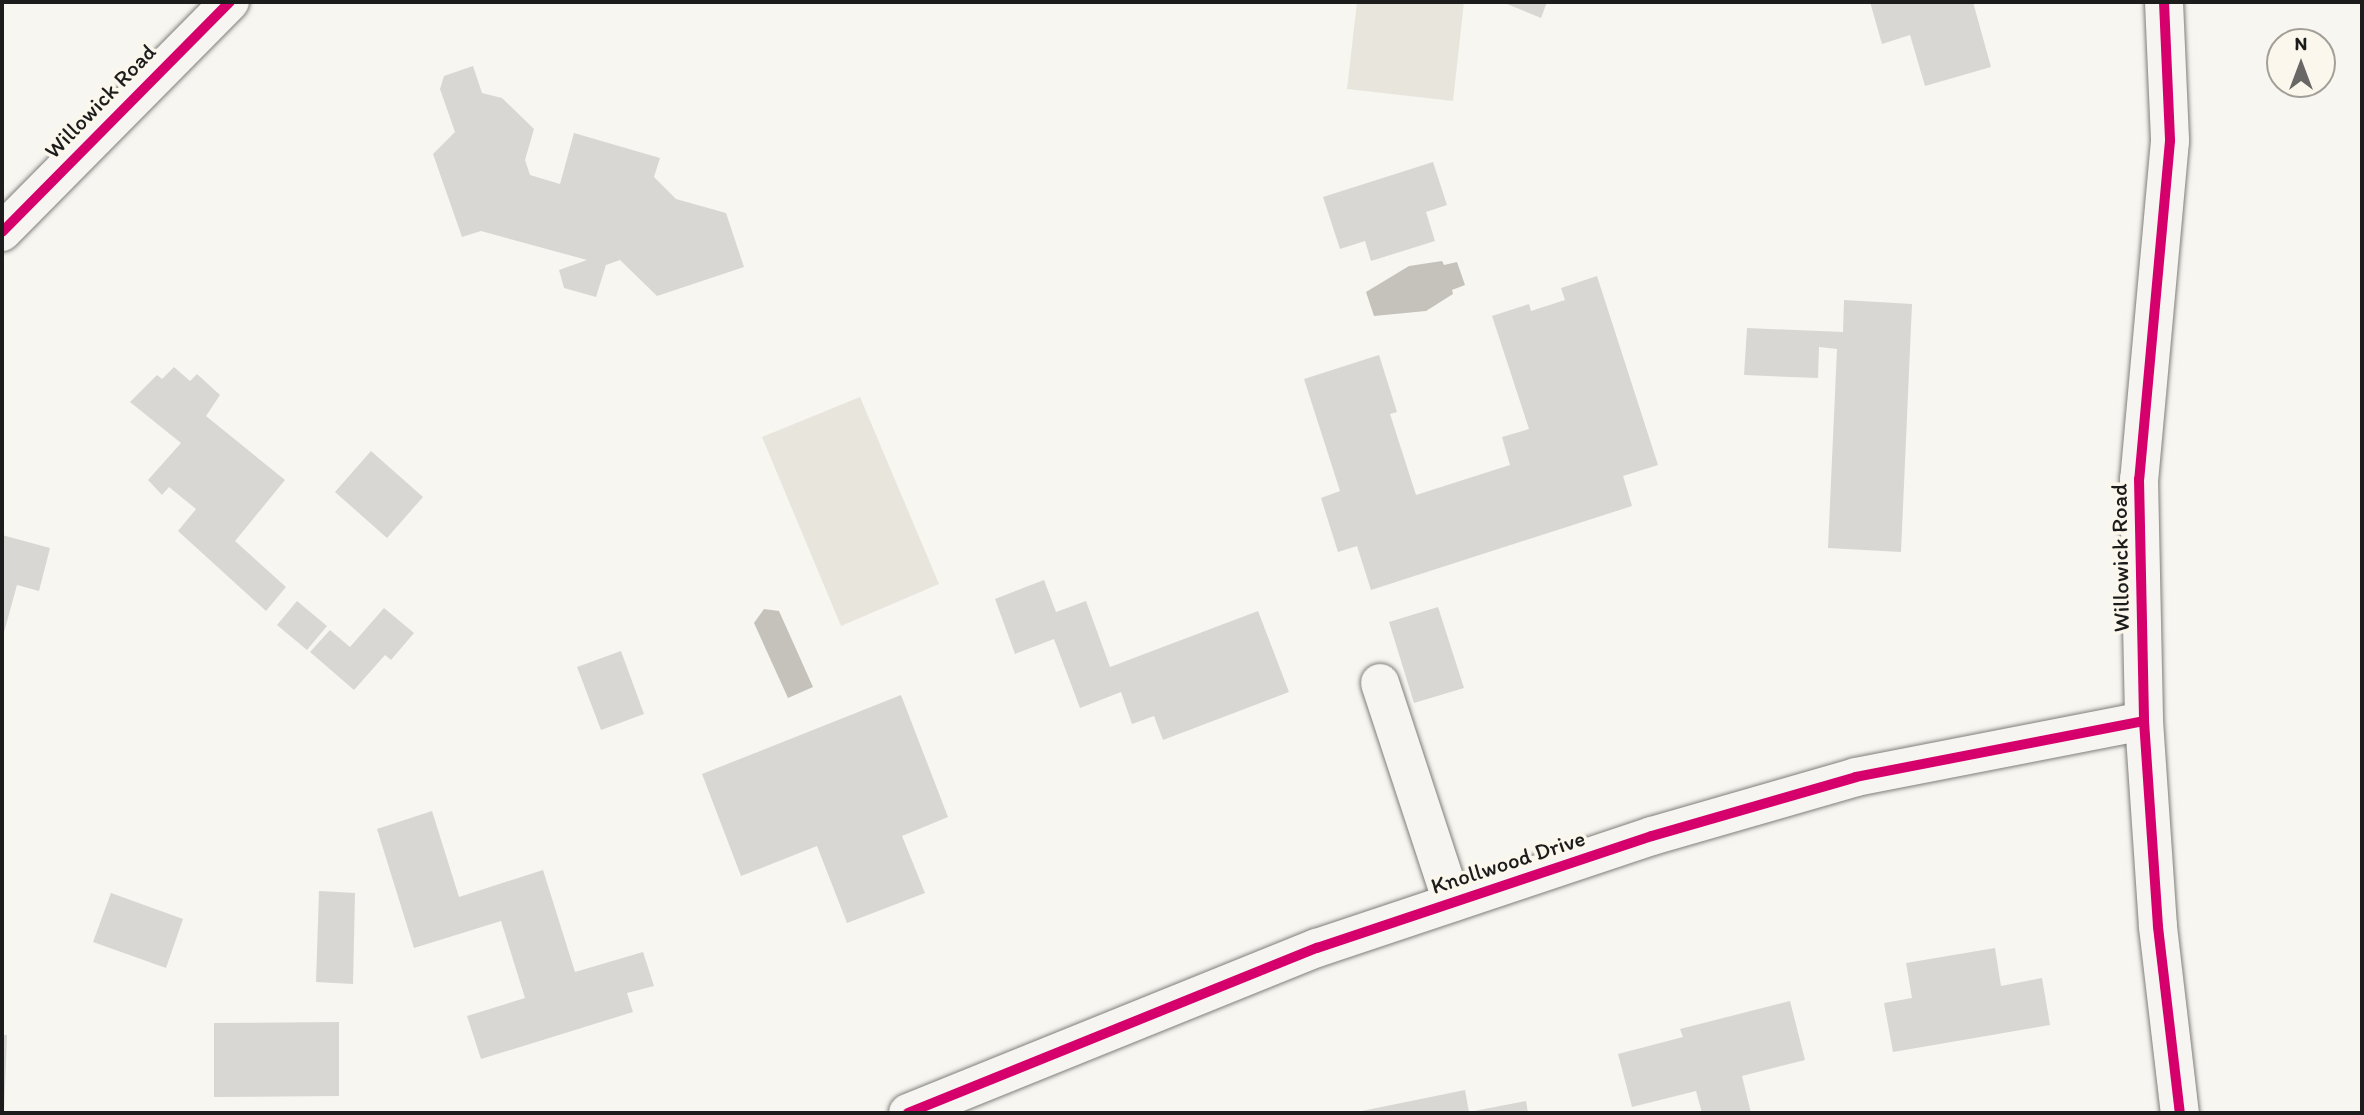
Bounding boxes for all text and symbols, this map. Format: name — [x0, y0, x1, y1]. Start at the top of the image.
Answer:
north arrow — [2266, 28, 2336, 98]
text: N — [2295, 32, 2307, 55]
street label: Willowick Road — [38, 38, 162, 164]
street label: Willowick Road — [2105, 483, 2135, 633]
street label: Knollwood Drive — [1427, 824, 1589, 900]

